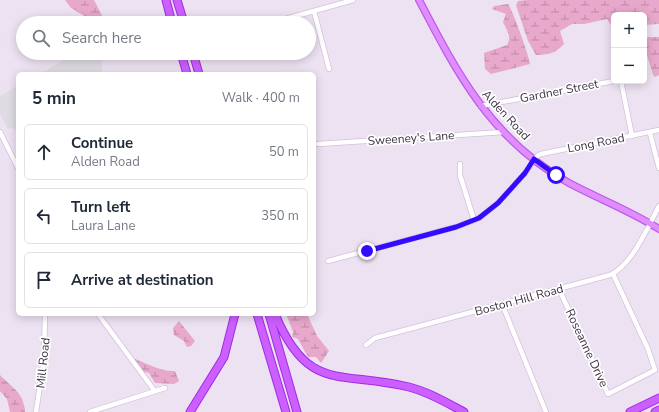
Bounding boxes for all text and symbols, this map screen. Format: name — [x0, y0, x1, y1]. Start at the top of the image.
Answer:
map controls — [611, 12, 647, 84]
button: + — [611, 12, 647, 48]
search box — [16, 16, 316, 60]
icon: search — [30, 27, 52, 49]
text: Search here — [62, 28, 142, 48]
button: − — [611, 48, 647, 84]
street label: Gardner Street — [518, 75, 600, 106]
street label: Alden Road — [479, 86, 533, 144]
text: 5 min — [32, 87, 76, 110]
text: Walk · 400 m — [222, 89, 300, 107]
street label: Sweeney's Lane — [367, 127, 455, 149]
street label: Long Road — [566, 130, 626, 156]
text: Continue — [71, 133, 133, 153]
icon: ahead — [33, 141, 55, 163]
text: 50 m — [269, 143, 299, 161]
text: Alden Road — [71, 153, 140, 171]
route start — [547, 166, 565, 184]
text: Turn left — [71, 197, 130, 217]
icon: left — [33, 205, 55, 227]
text: 350 m — [261, 207, 299, 225]
text: Laura Lane — [71, 217, 135, 235]
route end — [358, 242, 376, 260]
icon: arrive — [33, 269, 55, 291]
text: Arrive at destination — [71, 270, 214, 290]
street label: Boston Hill Road — [473, 280, 565, 320]
street label: Roseanne Drive — [562, 306, 612, 390]
street label: Mill Road — [32, 337, 54, 389]

